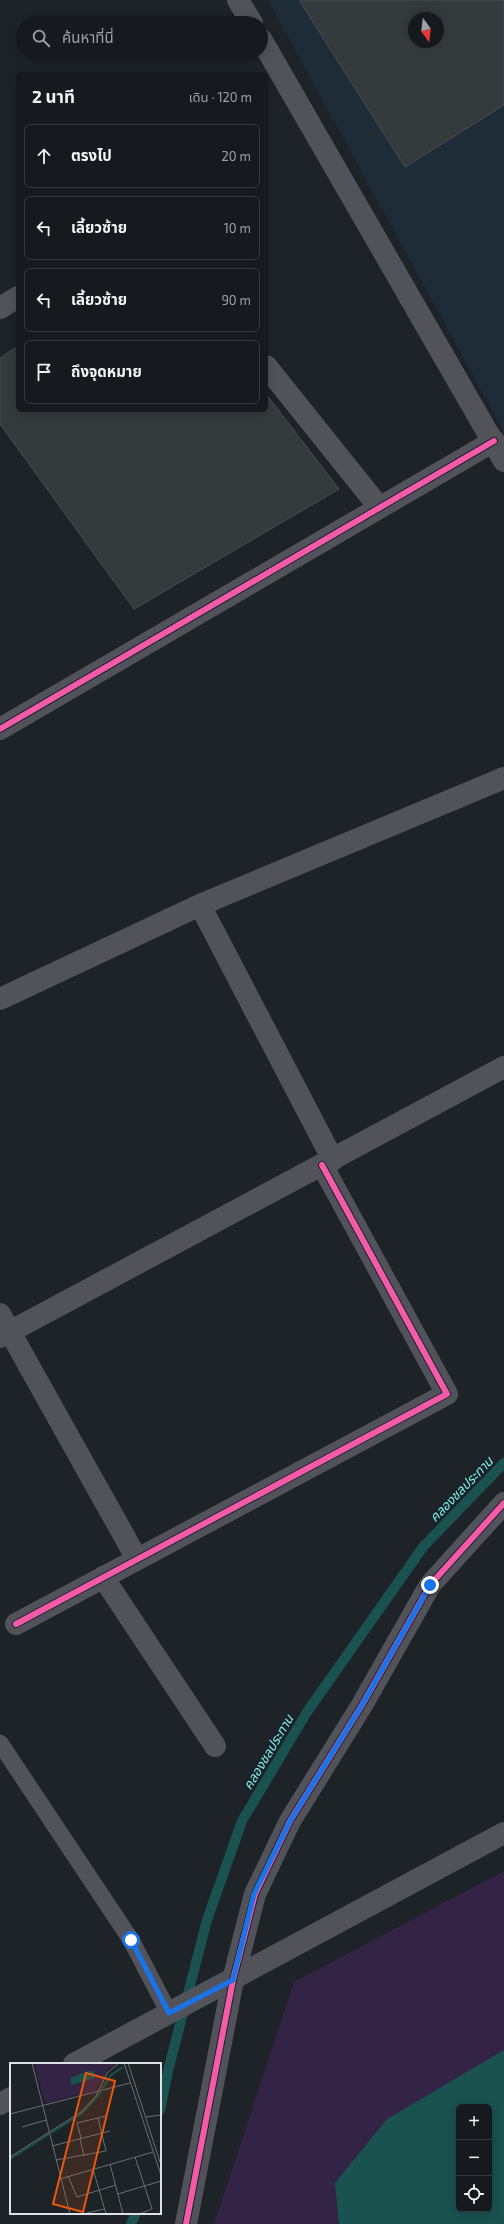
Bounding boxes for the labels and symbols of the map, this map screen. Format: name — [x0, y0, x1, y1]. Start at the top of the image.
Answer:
north arrow — [408, 12, 444, 48]
water label: คลองชลประทาน — [426, 1452, 497, 1525]
route end — [421, 1576, 439, 1594]
water label: คลองชลประทาน — [239, 1711, 297, 1792]
route start — [122, 1931, 140, 1949]
inset map — [10, 2063, 161, 2214]

